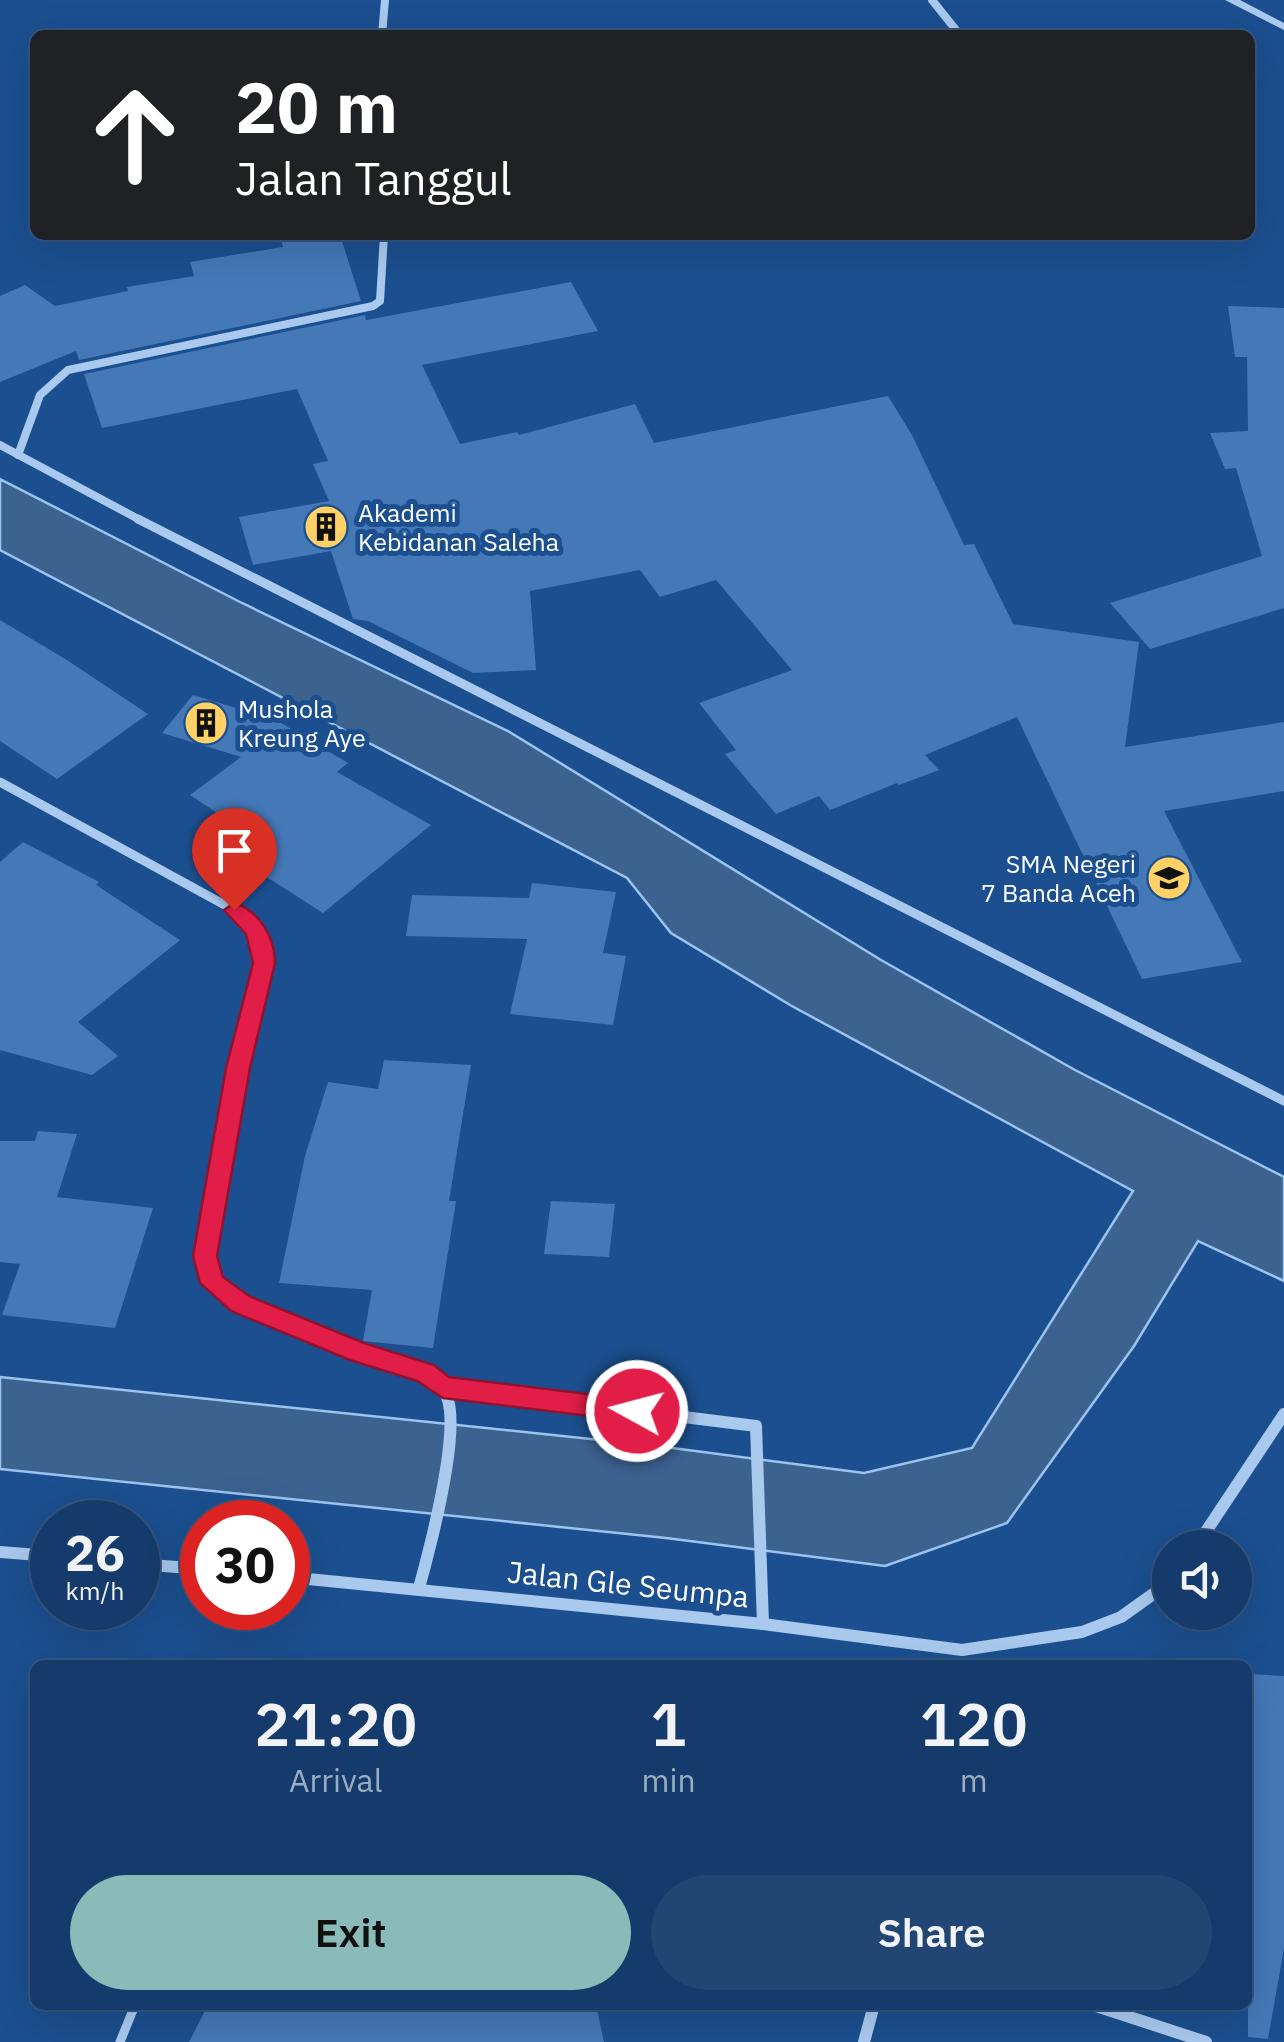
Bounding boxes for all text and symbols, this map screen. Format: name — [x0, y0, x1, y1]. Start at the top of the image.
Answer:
text: 20 m — [235, 61, 398, 152]
icon: ahead — [70, 70, 200, 200]
text: Jalan Tanggul — [235, 149, 512, 207]
place label: Akademi Kebidanan Saleha — [358, 496, 559, 558]
building icon: Akademi Kebidanan Saleha — [303, 504, 349, 550]
place label: Mushola Kreung Aye — [238, 692, 366, 754]
building icon: Mushola Kreung Aye — [183, 700, 229, 746]
pin — [192, 808, 277, 911]
icon: arrive — [207, 823, 262, 878]
place label: SMA Negeri 7 Banda Aceh — [981, 847, 1136, 909]
school or university icon: SMA Negeri 7 Banda Aceh — [1146, 855, 1192, 901]
position arrow — [585, 1359, 689, 1463]
speed limit sign: 30 — [180, 1500, 310, 1630]
text: 26 — [65, 1520, 125, 1585]
map controls — [1152, 1530, 1252, 1630]
button: sound — [1152, 1530, 1252, 1630]
street label: Jalan Gle Seumpa — [505, 1551, 751, 1616]
text: km/h — [66, 1574, 124, 1607]
text: 21:20 — [254, 1684, 417, 1763]
text: 1 — [651, 1684, 687, 1763]
text: 120 — [920, 1684, 1028, 1763]
text: Arrival — [289, 1759, 382, 1801]
text: min — [641, 1759, 696, 1801]
text: m — [960, 1759, 988, 1801]
button: Exit — [70, 1875, 631, 1990]
button: Share — [651, 1875, 1212, 1990]

